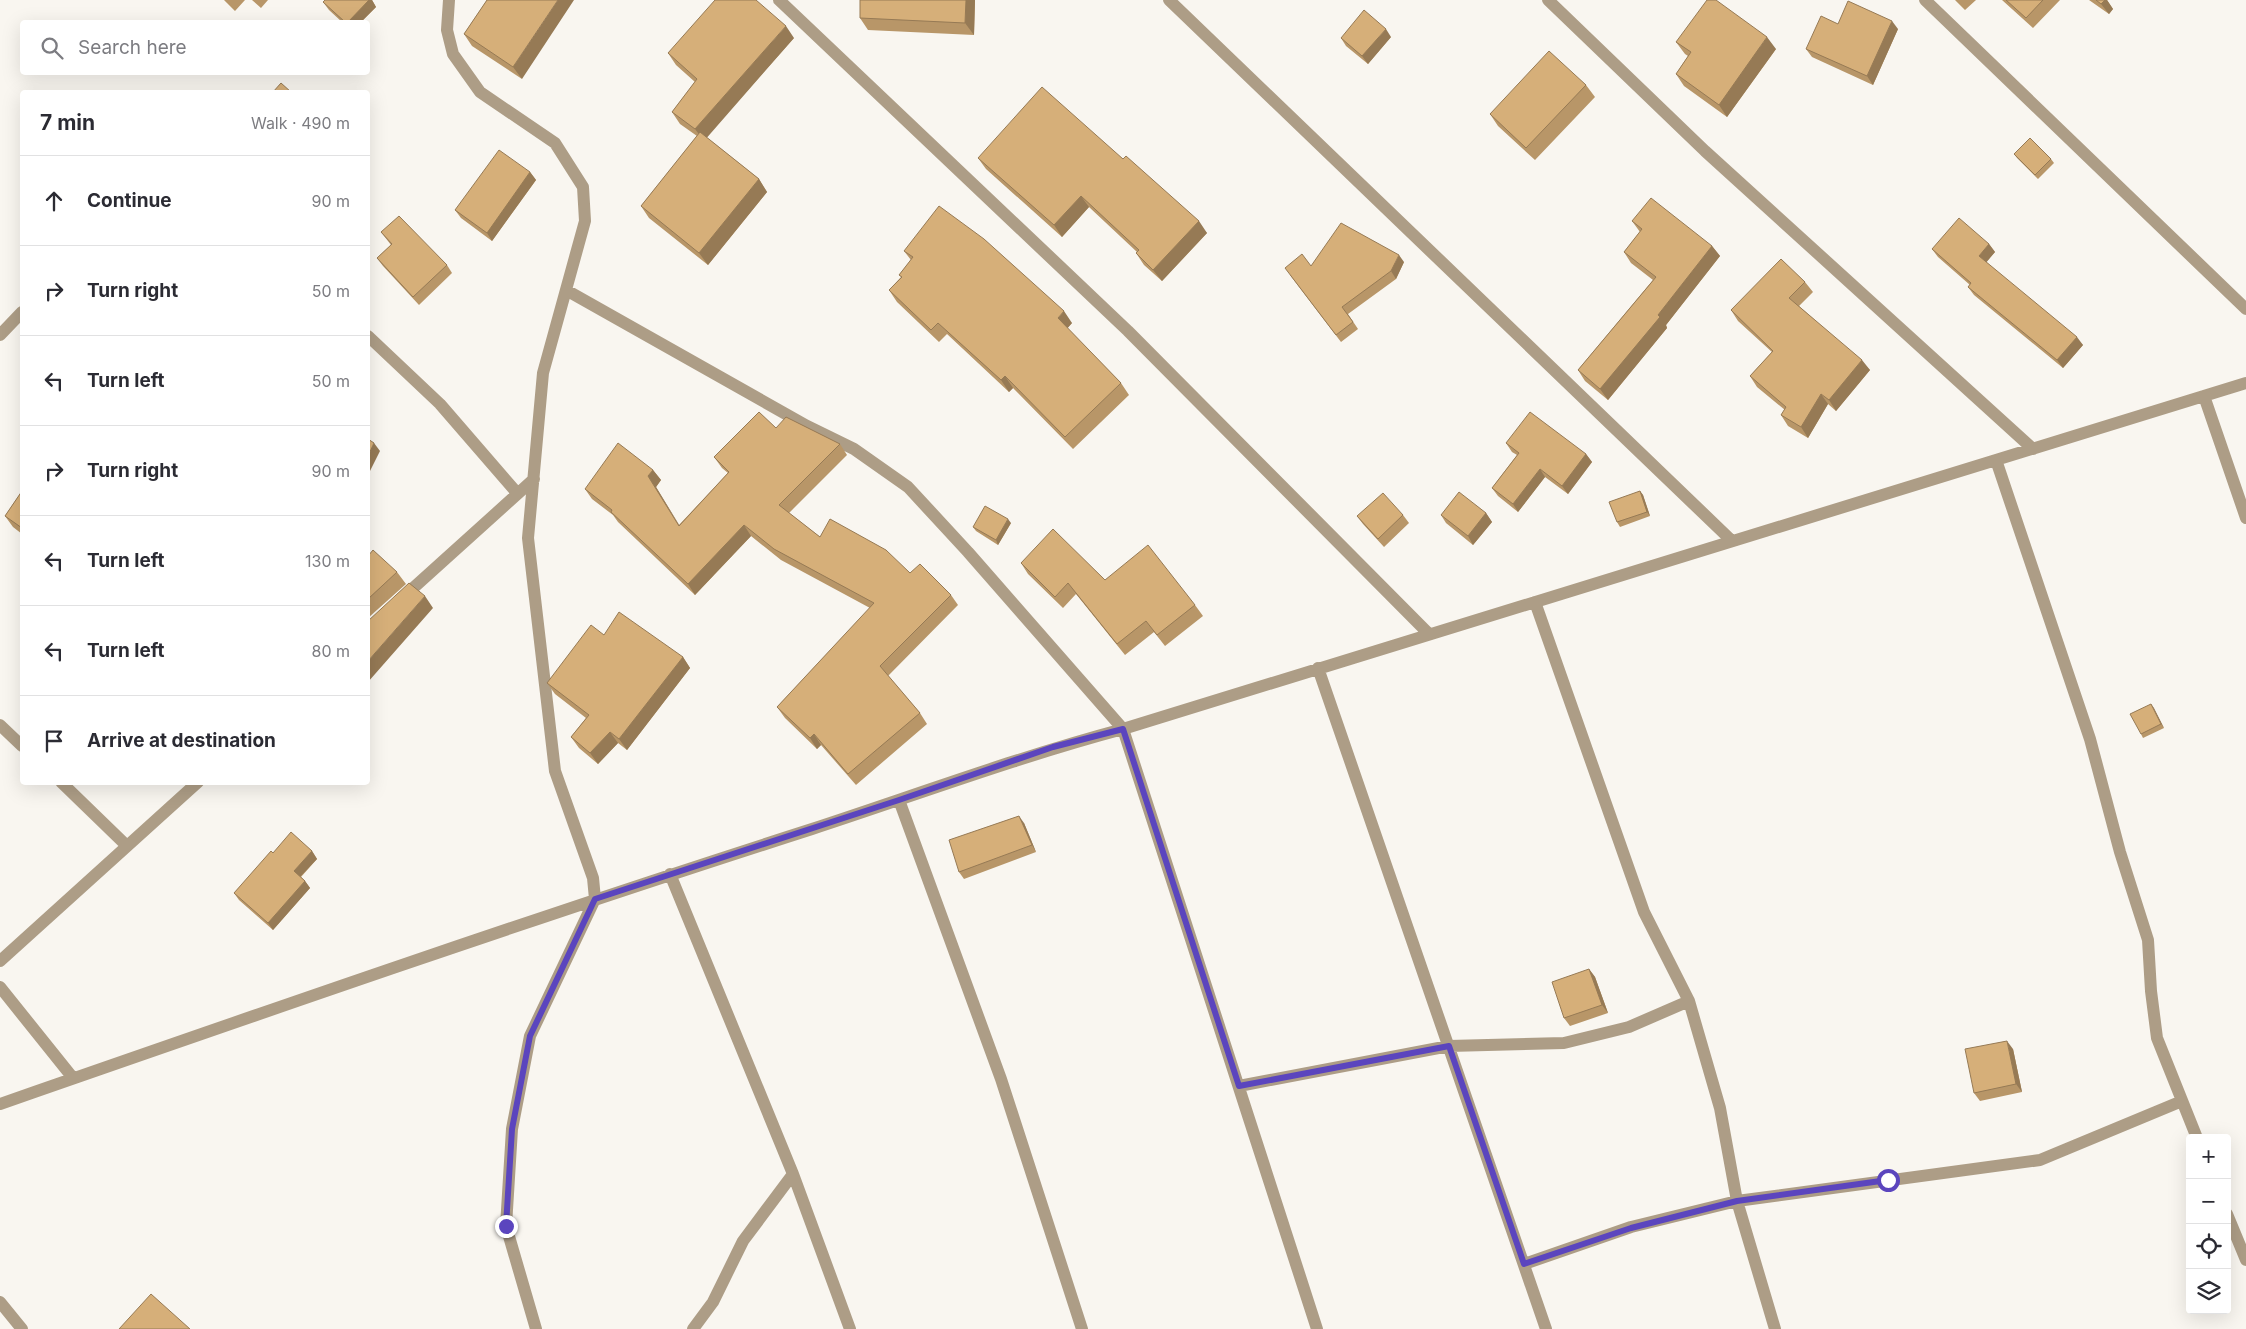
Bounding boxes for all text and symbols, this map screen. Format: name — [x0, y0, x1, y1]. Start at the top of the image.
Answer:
search box — [20, 20, 370, 75]
icon: search — [38, 34, 66, 62]
text: Search here — [78, 36, 187, 59]
text: 7 min — [40, 110, 95, 135]
text: Walk · 490 m — [251, 113, 350, 133]
icon: ahead — [40, 187, 68, 215]
text: Continue — [87, 189, 172, 212]
text: 90 m — [311, 191, 350, 211]
icon: right — [40, 277, 68, 305]
text: Turn right — [87, 279, 178, 302]
text: 50 m — [312, 281, 350, 301]
icon: left — [40, 367, 68, 395]
text: Turn left — [87, 369, 165, 392]
text: 50 m — [312, 371, 350, 391]
icon: right — [40, 457, 68, 485]
text: Turn right — [87, 459, 178, 482]
text: 90 m — [311, 461, 350, 481]
icon: left — [40, 547, 68, 575]
text: Turn left — [87, 549, 165, 572]
text: 130 m — [305, 551, 350, 571]
icon: left — [40, 637, 68, 665]
text: Turn left — [87, 639, 165, 662]
text: 80 m — [311, 641, 350, 661]
icon: arrive — [40, 727, 68, 755]
text: Arrive at destination — [87, 729, 276, 752]
map controls — [2186, 1134, 2231, 1314]
button: + — [2186, 1134, 2231, 1179]
route start — [1877, 1169, 1900, 1192]
button: − — [2186, 1179, 2231, 1224]
route end — [495, 1215, 518, 1238]
button: locate — [2186, 1224, 2231, 1269]
button: layers — [2186, 1269, 2231, 1314]

